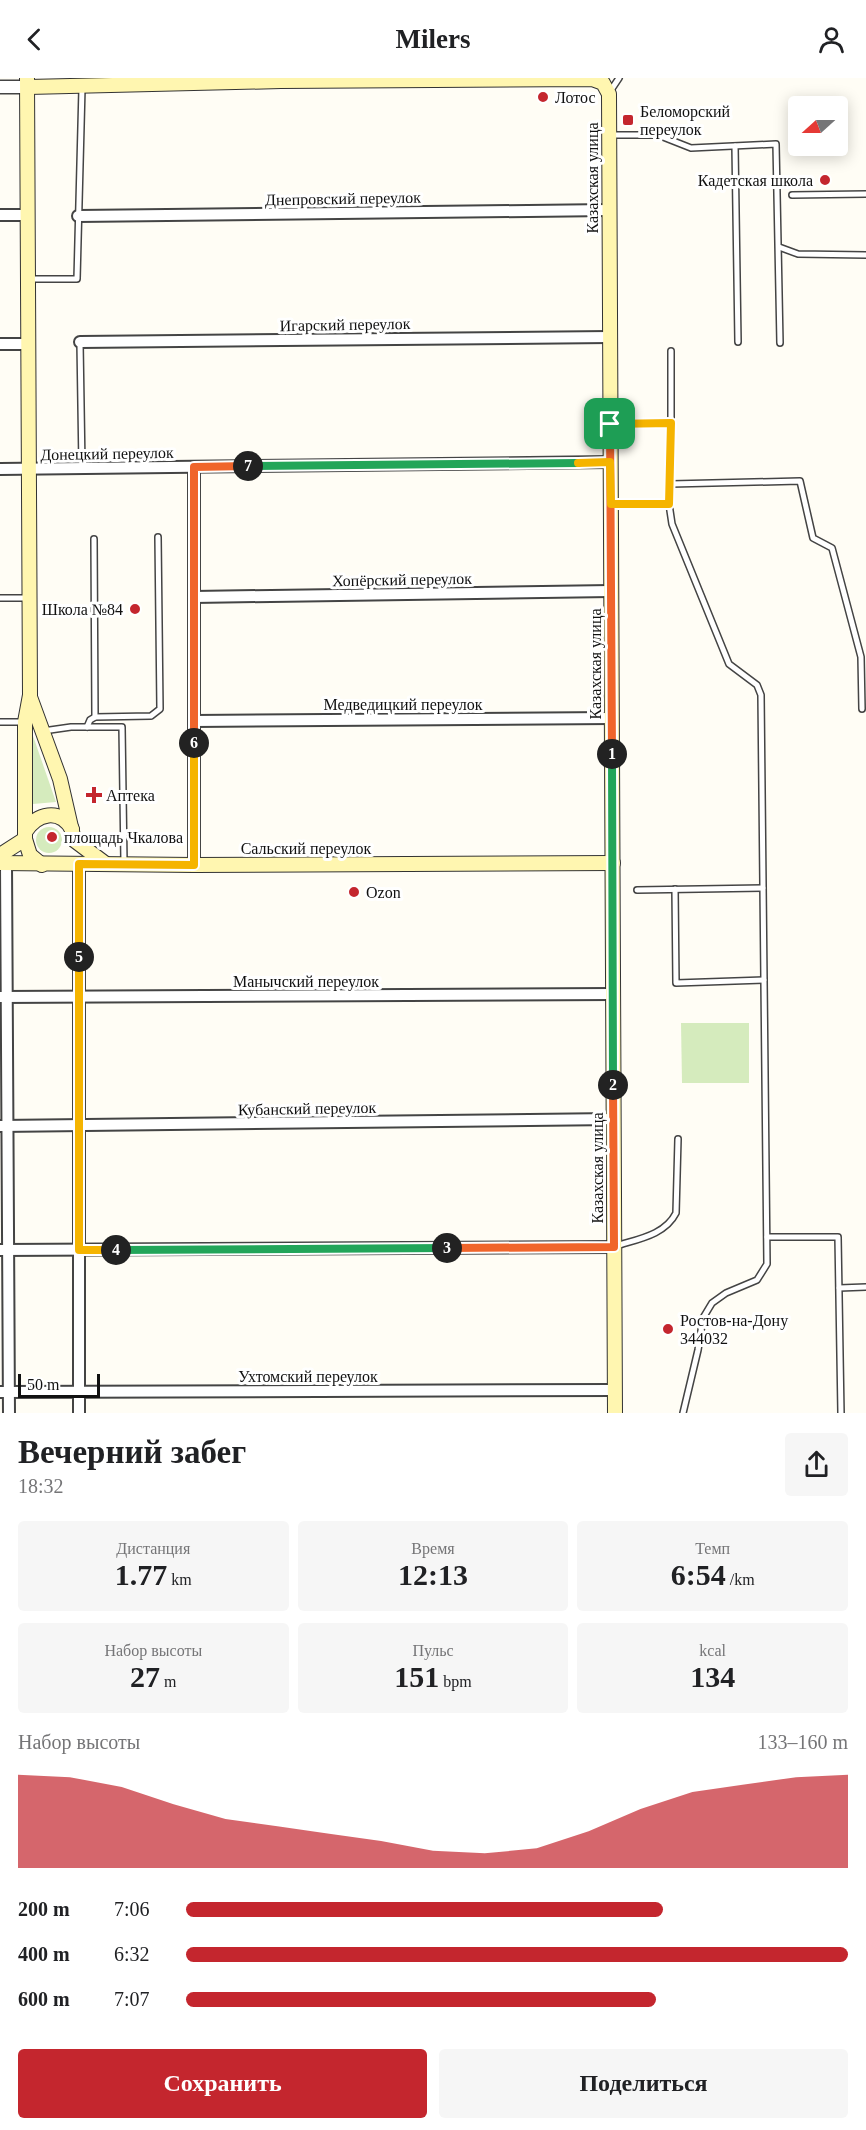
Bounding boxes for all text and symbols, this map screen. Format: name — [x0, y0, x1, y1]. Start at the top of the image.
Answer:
icon: back — [18, 23, 51, 56]
icon: person — [815, 23, 848, 56]
text: Milers — [396, 24, 470, 54]
place label: Лотос — [555, 89, 596, 106]
marker: Лотос — [536, 90, 550, 104]
north arrow — [788, 96, 848, 156]
map controls — [788, 96, 848, 156]
place label: Беломорский переулок — [640, 103, 731, 139]
marker: Беломорский переулок — [621, 113, 635, 127]
street label: Казахская улица — [584, 122, 602, 234]
place label: Кадетская школа — [698, 172, 813, 190]
marker: Кадетская школа — [818, 173, 832, 187]
street label: Днепровский переулок — [265, 189, 421, 209]
street label: Игарский переулок — [280, 315, 411, 335]
pin — [584, 398, 635, 449]
icon: arrive — [593, 407, 626, 440]
street label: Донецкий переулок — [40, 444, 174, 464]
pin: 7 — [233, 451, 263, 481]
text: 7 — [244, 457, 252, 474]
street label: Хопёрский переулок — [332, 570, 472, 590]
place label: Школа №84 — [42, 601, 123, 618]
marker: Школа №84 — [128, 602, 142, 616]
street label: Казахская улица — [587, 608, 605, 720]
street label: Медведицкий переулок — [324, 696, 483, 714]
pin: 6 — [179, 728, 209, 758]
text: 6 — [190, 734, 198, 751]
pin: 1 — [597, 739, 627, 769]
text: 1 — [608, 745, 616, 762]
place label: Аптека — [106, 787, 155, 804]
marker: Аптека — [87, 788, 101, 802]
place label: площадь Чкалова — [64, 829, 183, 847]
marker: площадь Чкалова — [45, 830, 59, 844]
street label: Сальский переулок — [241, 840, 372, 858]
place label: Ozon — [366, 884, 401, 901]
marker: Ozon — [347, 885, 361, 899]
pin: 5 — [64, 942, 94, 972]
text: 5 — [75, 948, 83, 965]
street label: Манычский переулок — [233, 973, 379, 991]
pin: 2 — [598, 1070, 628, 1100]
text: 2 — [609, 1076, 617, 1093]
street label: Кубанский переулок — [238, 1099, 377, 1119]
street label: Казахская улица — [589, 1112, 607, 1224]
pin: 3 — [432, 1233, 462, 1263]
pin: 4 — [101, 1235, 131, 1265]
text: 3 — [443, 1239, 451, 1256]
text: 4 — [112, 1241, 120, 1258]
place label: Ростов-на-Дону 344032 — [680, 1312, 788, 1347]
marker: Ростов-на-Дону 344032 — [661, 1322, 675, 1336]
street label: Ухтомский переулок — [238, 1368, 378, 1386]
scale bar — [18, 1371, 100, 1398]
text: 50 m — [27, 1376, 59, 1393]
button: share — [785, 1433, 848, 1496]
text: Вечерний забег — [18, 1434, 246, 1470]
text: 18:32 — [18, 1475, 64, 1497]
text: Дистанция — [116, 1540, 190, 1557]
text: Время — [411, 1540, 455, 1557]
text: Темп — [695, 1540, 730, 1557]
text: 1.77 — [115, 1558, 167, 1591]
text: 12:13 — [398, 1558, 468, 1591]
text: 6:54 — [671, 1558, 726, 1591]
text: km — [167, 1571, 192, 1588]
text: /km — [726, 1571, 755, 1588]
text: Набор высоты — [104, 1642, 202, 1659]
text: Пульс — [412, 1642, 454, 1659]
text: kcal — [699, 1642, 726, 1659]
text: 27 — [130, 1660, 160, 1693]
text: 151 — [394, 1660, 439, 1693]
text: 134 — [690, 1660, 735, 1693]
text: m — [160, 1673, 177, 1690]
text: bpm — [439, 1673, 472, 1690]
text: Набор высоты — [18, 1731, 140, 1753]
text: 133–160 m — [757, 1731, 848, 1753]
text: 200 m — [18, 1898, 70, 1920]
text: 7:06 — [114, 1898, 150, 1920]
text: 400 m — [18, 1943, 70, 1965]
text: 6:32 — [114, 1943, 150, 1965]
text: 600 m — [18, 1988, 70, 2010]
text: 7:07 — [114, 1988, 150, 2010]
button: Сохранить — [18, 2049, 427, 2118]
button: Поделиться — [439, 2049, 848, 2118]

